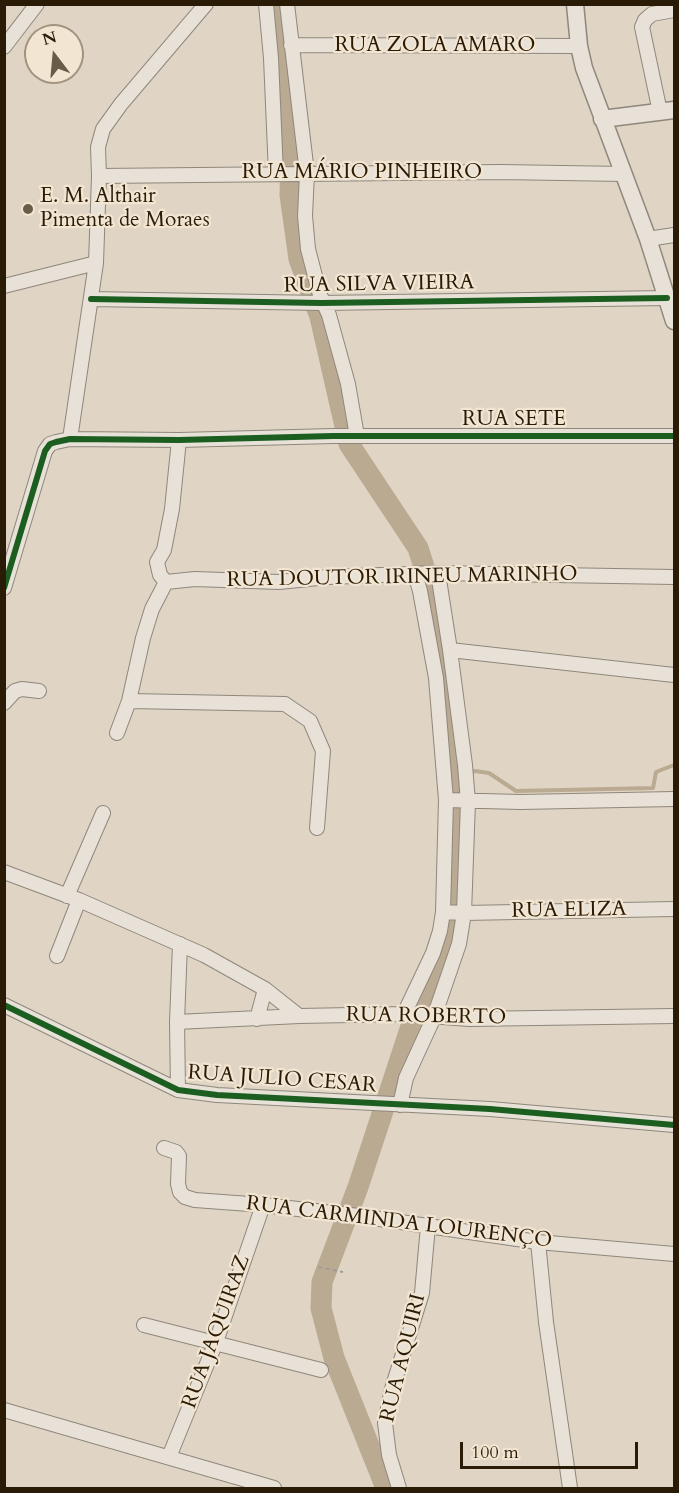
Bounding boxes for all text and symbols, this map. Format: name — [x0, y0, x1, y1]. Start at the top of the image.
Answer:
north arrow — [24, 24, 84, 84]
text: N — [40, 26, 59, 51]
street label: RUA ZOLA AMARO — [334, 33, 536, 59]
street label: RUA MÁRIO PINHEIRO — [242, 160, 482, 186]
place label: E. M. Althair Pimenta de Moraes — [40, 184, 210, 234]
marker: E. M. Althair Pimenta de Moraes — [21, 202, 35, 216]
street label: RUA SILVA VIEIRA — [283, 271, 475, 299]
street label: RUA SETE — [462, 407, 566, 433]
street label: RUA DOUTOR IRINEU MARINHO — [226, 562, 578, 594]
street label: RUA ELIZA — [511, 897, 627, 925]
street label: RUA ROBERTO — [346, 1003, 506, 1031]
street label: RUA JULIO CESAR — [187, 1061, 377, 1099]
street label: RUA CARMINDA LOURENÇO — [245, 1192, 553, 1254]
street label: RUA JAQUIRAZ — [178, 1252, 256, 1412]
street label: RUA AQUIRI — [376, 1291, 432, 1425]
scale bar — [463, 1430, 642, 1468]
text: 100 m — [471, 1440, 519, 1465]

